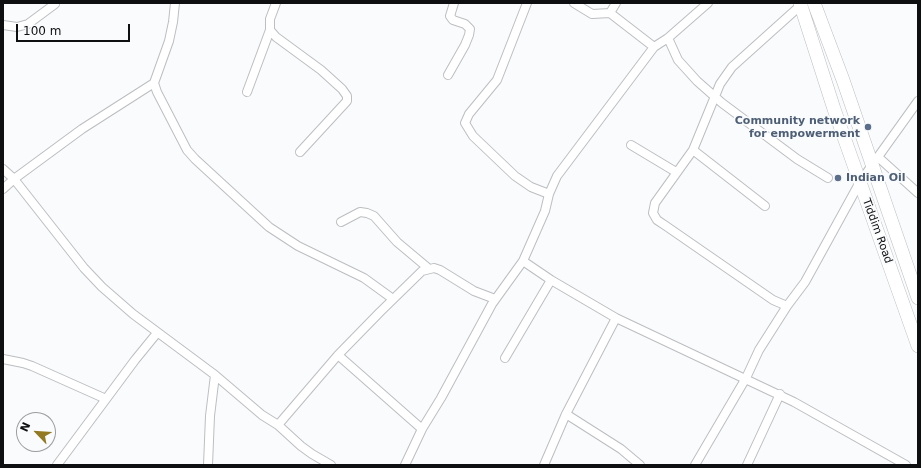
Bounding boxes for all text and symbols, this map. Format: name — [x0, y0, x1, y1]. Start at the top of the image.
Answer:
scale bar — [18, 16, 132, 42]
text: 100 m — [23, 24, 61, 38]
place label: Community network for empowerment — [735, 114, 860, 140]
marker: Community network for empowerment — [863, 122, 873, 132]
place label: Indian Oil — [846, 171, 906, 185]
marker: Indian Oil — [833, 173, 843, 183]
street label: Tiddim Road — [859, 197, 895, 265]
north arrow — [16, 412, 56, 452]
text: N — [18, 420, 33, 434]

